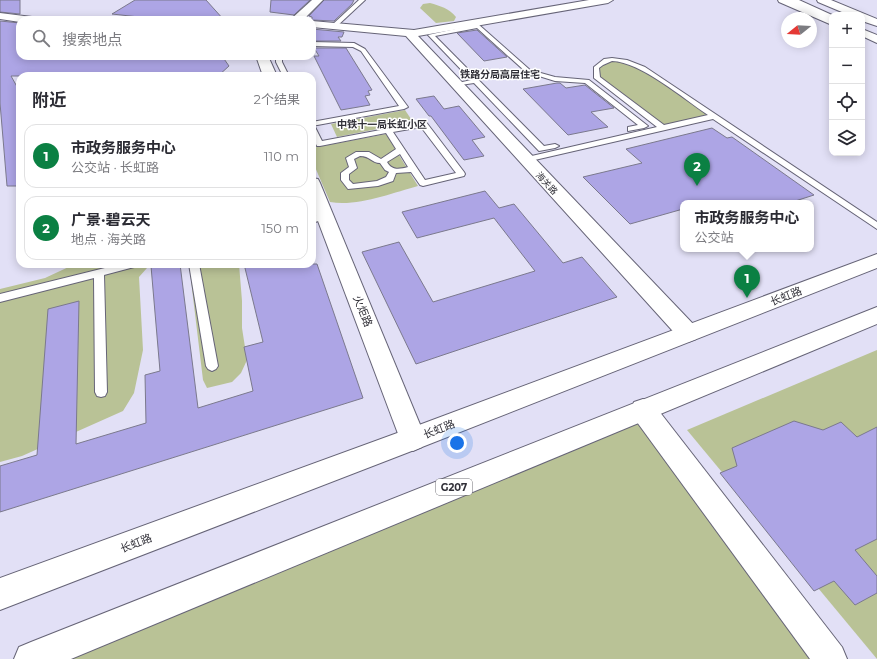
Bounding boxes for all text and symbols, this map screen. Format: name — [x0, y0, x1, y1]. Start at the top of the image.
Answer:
north arrow — [781, 12, 817, 48]
map controls — [829, 12, 865, 156]
button: + — [829, 12, 865, 48]
search box — [16, 16, 316, 60]
icon: search — [30, 27, 52, 49]
text: 搜索地点 — [62, 30, 122, 49]
button: − — [829, 48, 865, 84]
district label: 铁路分局高层住宅 — [460, 68, 540, 81]
button: locate — [829, 84, 865, 120]
text: 附近 — [32, 90, 66, 110]
text: 2个结果 — [254, 91, 300, 107]
district label: 中铁十一局长虹小区 — [337, 118, 427, 131]
button: layers — [829, 120, 865, 156]
text: 市政务服务中心 — [71, 138, 176, 157]
text: 1 — [43, 148, 49, 164]
text: 110 m — [264, 148, 299, 164]
pin: 2 — [684, 153, 710, 186]
text: 公交站 · 长虹路 — [71, 159, 159, 175]
street label: 海关路 — [534, 169, 560, 197]
popup — [680, 200, 814, 252]
text: 市政务服务中心 — [694, 208, 800, 227]
text: 广景·碧云天 — [71, 210, 151, 229]
text: 2 — [42, 220, 50, 236]
text: 150 m — [261, 220, 299, 236]
text: 公交站 — [694, 229, 734, 245]
text: 地点 · 海关路 — [71, 231, 146, 247]
pin: 1 — [734, 265, 760, 298]
street label: 长虹路 — [768, 284, 804, 308]
street label: 火炬路 — [350, 293, 376, 329]
street label: 长虹路 — [421, 417, 457, 441]
your location — [447, 433, 467, 453]
road number: G207 — [436, 479, 472, 495]
street label: 长虹路 — [118, 531, 154, 555]

